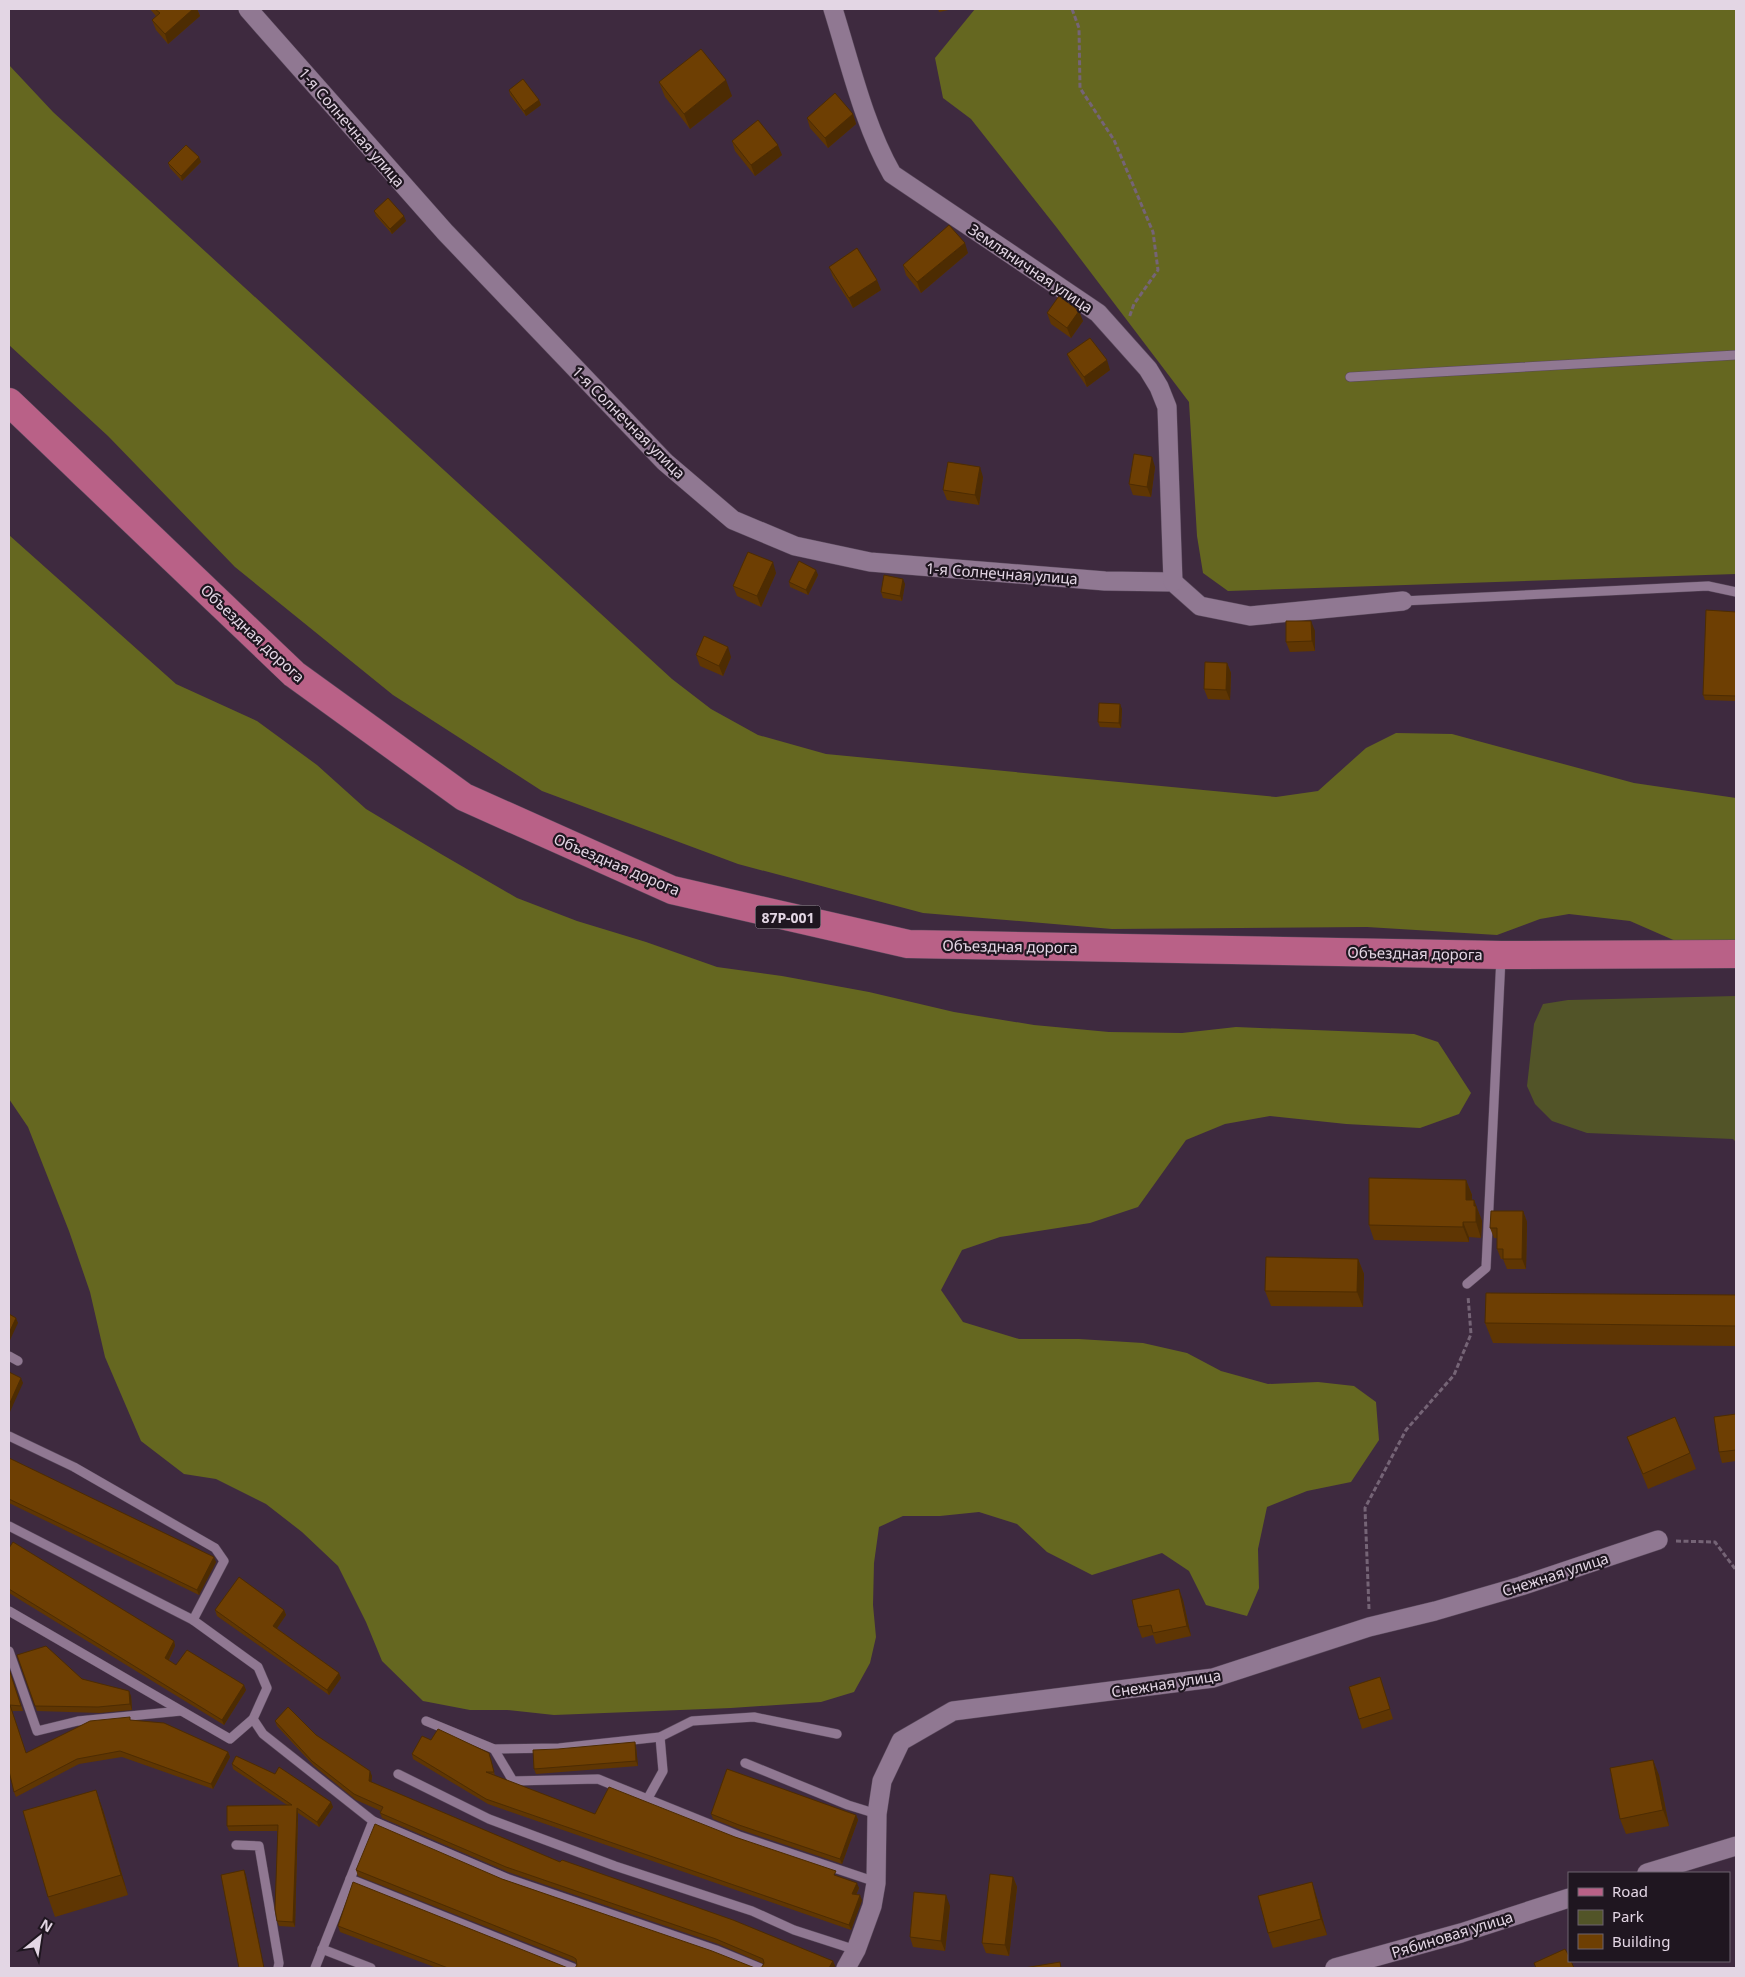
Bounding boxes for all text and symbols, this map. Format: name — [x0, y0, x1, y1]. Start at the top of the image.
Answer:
street label: 1-я Солнечная улица — [295, 63, 409, 191]
street label: Земляничная улица — [965, 219, 1097, 317]
street label: 1-я Солнечная улица — [568, 361, 690, 483]
street label: 1-я Солнечная улица — [925, 558, 1079, 588]
street label: Объездная дорога — [197, 580, 309, 686]
street label: Объездная дорога — [551, 828, 683, 900]
road number: 87Р-001 — [756, 906, 820, 929]
street label: Объездная дорога — [942, 935, 1078, 957]
street label: Объездная дорога — [1347, 942, 1483, 964]
street label: Снежная улица — [1499, 1547, 1611, 1601]
street label: Снежная улица — [1110, 1664, 1222, 1702]
legend — [1568, 1872, 1730, 1962]
text: Road — [1612, 1881, 1648, 1901]
street label: Рябиновая улица — [1389, 1906, 1515, 1962]
text: Park — [1612, 1906, 1644, 1926]
north arrow — [15, 1912, 65, 1962]
text: N — [37, 1914, 56, 1936]
text: Building — [1612, 1931, 1670, 1951]

